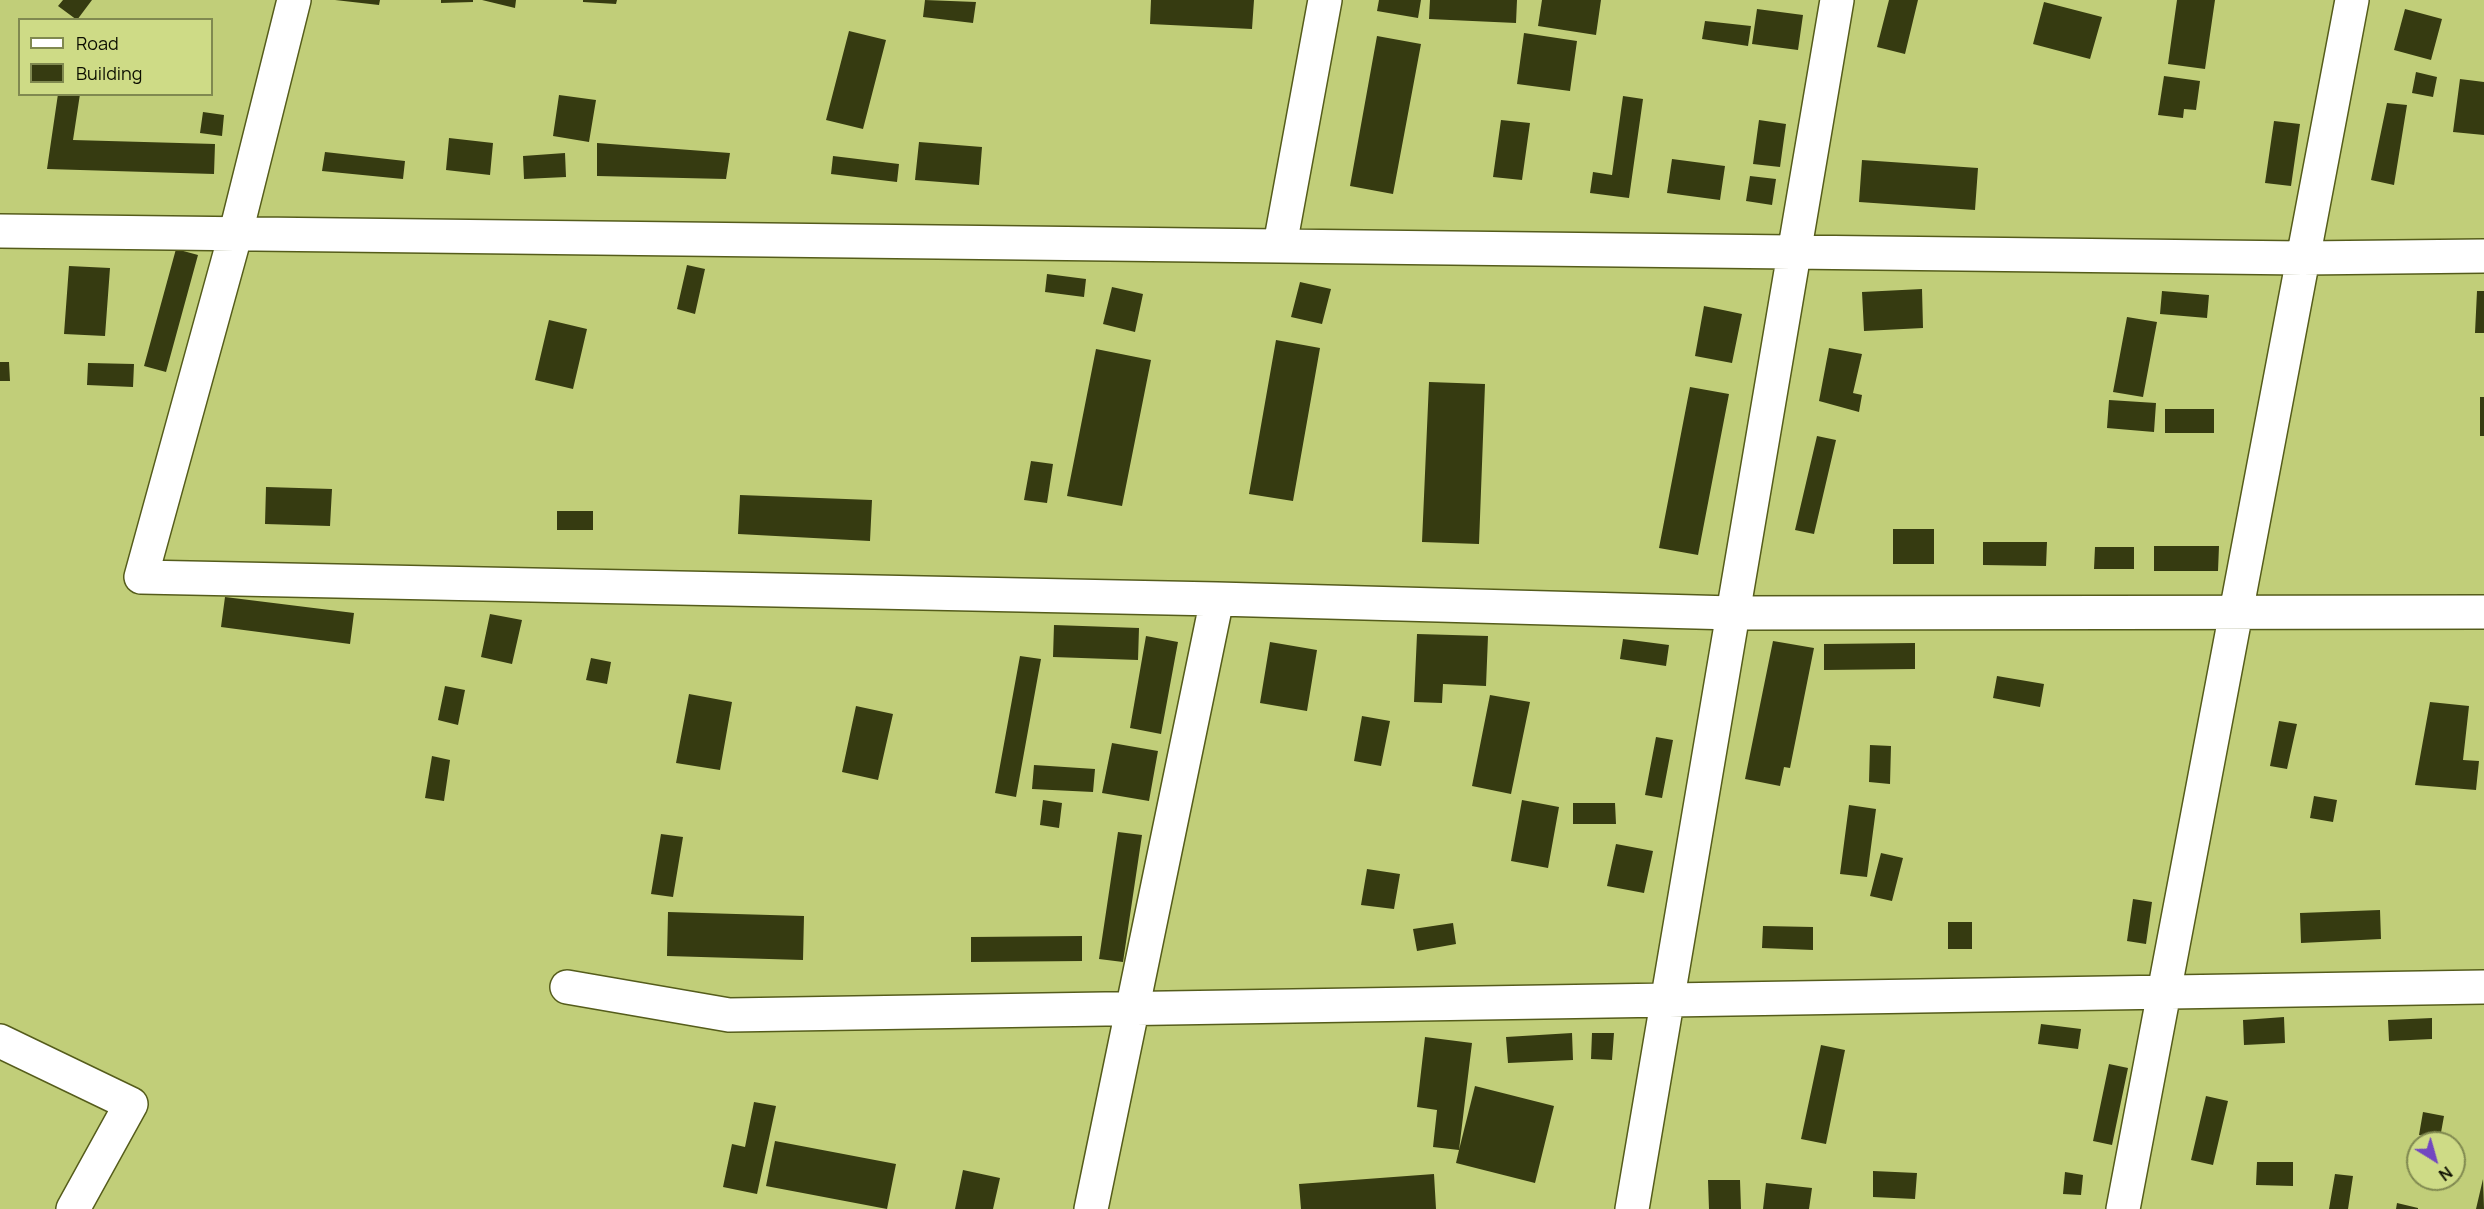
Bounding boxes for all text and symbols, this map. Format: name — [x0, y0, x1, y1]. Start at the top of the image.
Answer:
legend — [18, 18, 213, 96]
text: Road — [76, 31, 119, 55]
text: Building — [76, 61, 142, 85]
north arrow — [2406, 1131, 2466, 1191]
text: N — [2434, 1162, 2457, 1186]

